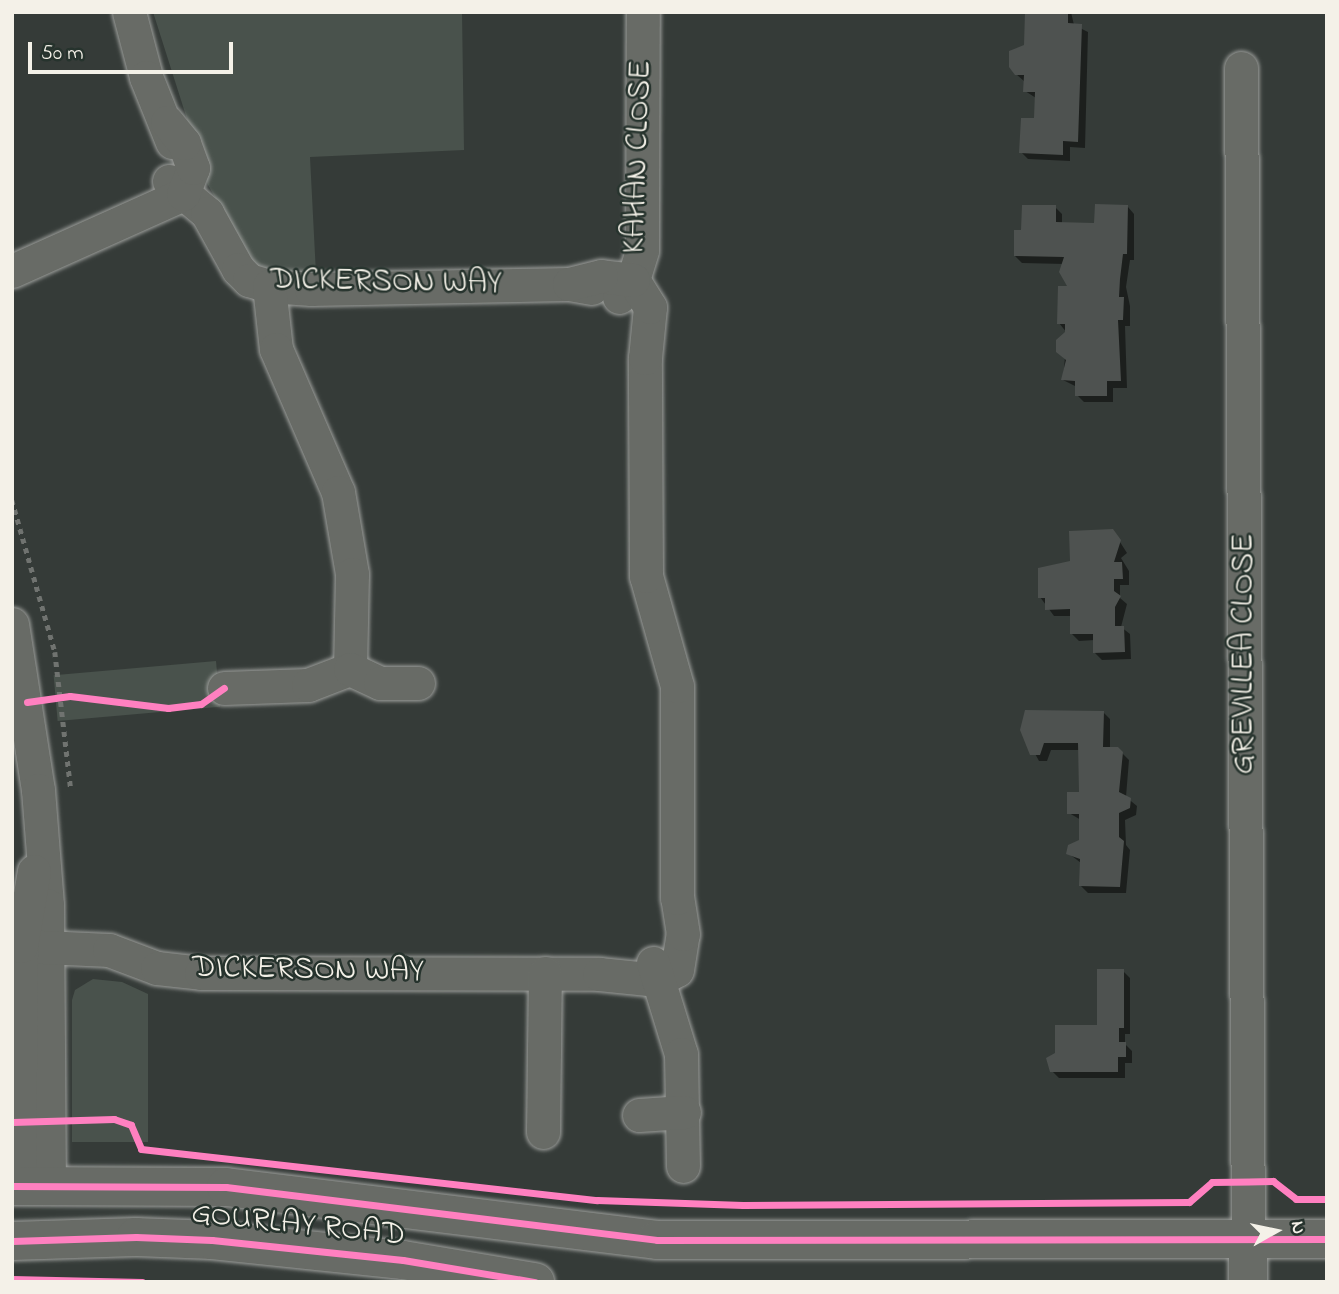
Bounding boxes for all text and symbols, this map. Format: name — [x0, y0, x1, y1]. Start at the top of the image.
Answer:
scale bar — [32, 28, 236, 72]
text: 50 m — [41, 39, 84, 69]
street label: KAHAN CLOSE — [616, 60, 662, 254]
street label: DICKERSON WAY — [270, 262, 502, 304]
street label: GREVILLEA CLOSE — [1226, 534, 1264, 774]
street label: DICKERSON WAY — [192, 950, 424, 992]
street label: GOURLAY ROAD — [189, 1196, 407, 1256]
north arrow — [1241, 1196, 1311, 1266]
text: N — [1283, 1219, 1312, 1236]

